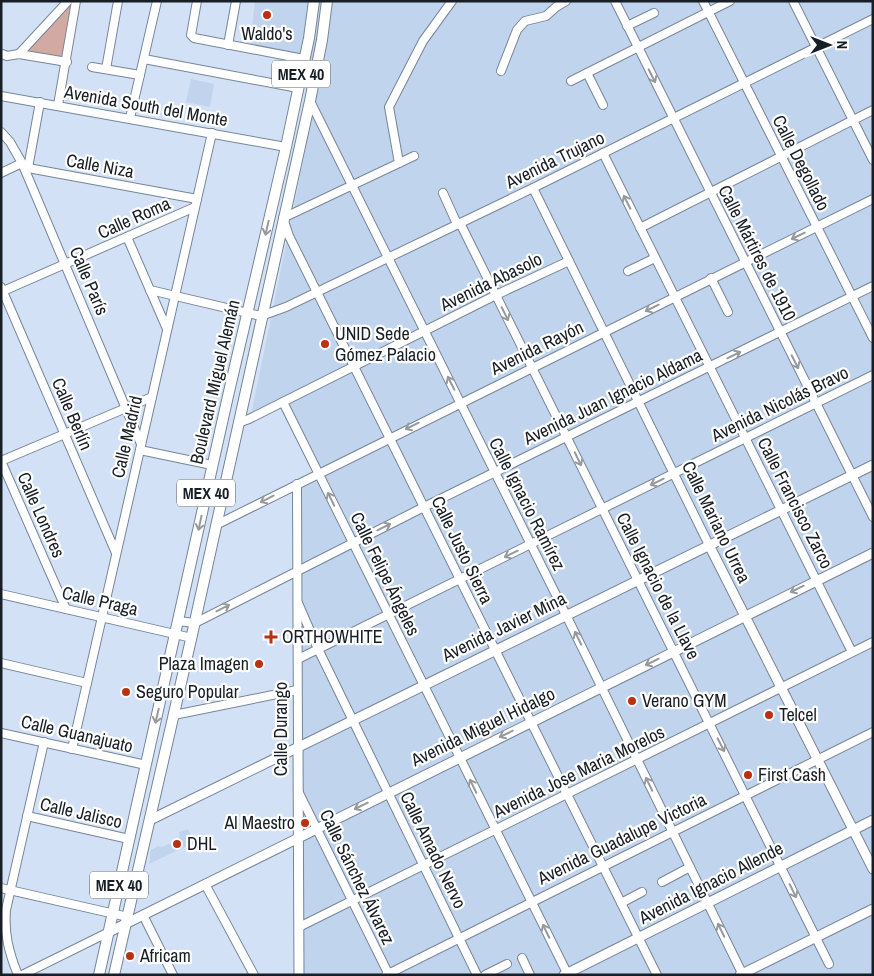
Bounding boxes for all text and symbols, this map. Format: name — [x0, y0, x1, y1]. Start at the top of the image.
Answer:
marker: Waldo's — [261, 9, 273, 21]
north arrow — [804, 20, 854, 70]
place label: Waldo's — [241, 21, 293, 46]
text: N — [833, 41, 851, 49]
road number: MEX 40 — [272, 61, 330, 88]
one-way arrow — [648, 68, 658, 83]
street label: Avenida South del Monte — [61, 79, 230, 132]
street label: Calle Degollado — [767, 111, 836, 215]
street label: Avenida Trujano — [500, 125, 608, 195]
street label: Calle Niza — [64, 147, 136, 184]
street label: Calle Mártires de 1910 — [712, 181, 802, 325]
street label: Calle Roma — [93, 190, 174, 245]
one-way arrow — [622, 194, 632, 209]
one-way arrow — [262, 220, 271, 236]
one-way arrow — [790, 231, 805, 241]
street label: Calle París — [64, 243, 115, 319]
street label: Avenida Abasolo — [435, 246, 546, 317]
street label: Boulevard Miguel Alemán — [183, 297, 246, 467]
one-way arrow — [645, 304, 660, 313]
one-way arrow — [500, 306, 510, 321]
street label: Avenida Rayón — [485, 314, 588, 381]
place label: UNID Sede Gómez Palacio — [335, 321, 436, 367]
marker: UNID Sede Gómez Palacio — [319, 338, 331, 350]
street label: Avenida Juan Ignacio Aldama — [518, 342, 706, 451]
one-way arrow — [726, 349, 741, 359]
one-way arrow — [790, 355, 800, 370]
street label: Avenida Nicolás Bravo — [706, 359, 853, 448]
street label: Calle Berlín — [46, 374, 99, 454]
one-way arrow — [445, 376, 455, 391]
street label: Calle Madrid — [105, 393, 148, 480]
one-way arrow — [405, 422, 420, 432]
street label: Calle Ignacio Ramírez — [483, 433, 572, 574]
street label: Calle Francisco Zarco — [752, 433, 839, 573]
one-way arrow — [574, 451, 583, 466]
street label: Calle Mariano Urrea — [676, 457, 757, 587]
street label: Calle Londres — [12, 468, 71, 561]
one-way arrow — [649, 477, 664, 487]
road number: MEX 40 — [177, 479, 235, 506]
one-way arrow — [326, 492, 335, 507]
street label: Calle Justo Sierra — [426, 492, 499, 608]
one-way arrow — [260, 495, 275, 504]
street label: Calle Felipe Ángeles — [345, 508, 426, 640]
street label: Calle Ignacio de la Llave — [611, 508, 706, 663]
one-way arrow — [195, 515, 204, 531]
one-way arrow — [376, 522, 391, 531]
one-way arrow — [504, 550, 519, 559]
street label: Calle Praga — [60, 580, 140, 621]
one-way arrow — [790, 585, 805, 595]
street label: Avenida Javier Mina — [437, 586, 570, 668]
one-way arrow — [216, 603, 231, 613]
place label: ORTHOWHITE — [282, 624, 383, 649]
marker: ORTHOWHITE — [264, 630, 278, 644]
one-way arrow — [573, 631, 582, 646]
place label: Plaza Imagen — [159, 651, 249, 676]
marker: Plaza Imagen — [253, 658, 265, 670]
one-way arrow — [645, 658, 660, 667]
place label: Seguro Popular — [136, 679, 239, 704]
street label: Avenida Miguel Hidalgo — [406, 681, 559, 773]
street label: Calle Durango — [268, 682, 293, 776]
marker: Seguro Popular — [120, 686, 132, 698]
place label: Verano GYM — [642, 688, 727, 713]
marker: Verano GYM — [626, 695, 638, 707]
place label: Telcel — [779, 702, 817, 727]
one-way arrow — [152, 708, 161, 724]
street label: Calle Guanajuato — [19, 709, 135, 759]
marker: Telcel — [763, 709, 775, 721]
street label: Avenida Jose Maria Morelos — [488, 719, 669, 824]
one-way arrow — [499, 730, 514, 739]
one-way arrow — [716, 737, 726, 752]
place label: First Cash — [758, 762, 826, 787]
marker: First Cash — [742, 769, 754, 781]
one-way arrow — [644, 777, 654, 792]
one-way arrow — [468, 778, 478, 793]
street label: Calle Amado Nervo — [394, 787, 473, 912]
street label: Avenida Guadalupe Victoria — [532, 787, 710, 891]
street label: Calle Jalisco — [38, 791, 125, 834]
one-way arrow — [354, 802, 369, 812]
street label: Calle Sánchez Álvarez — [314, 805, 401, 949]
place label: Al Maestro — [223, 810, 295, 835]
marker: Al Maestro — [299, 817, 311, 829]
place label: DHL — [187, 831, 217, 856]
street label: Avenida Ignacio Allende — [633, 835, 787, 930]
marker: DHL — [171, 838, 183, 850]
road number: MEX 40 — [90, 872, 148, 898]
one-way arrow — [789, 883, 798, 898]
one-way arrow — [716, 923, 725, 938]
one-way arrow — [541, 924, 550, 939]
place label: Africam — [139, 943, 191, 968]
marker: Africam — [124, 950, 136, 962]

